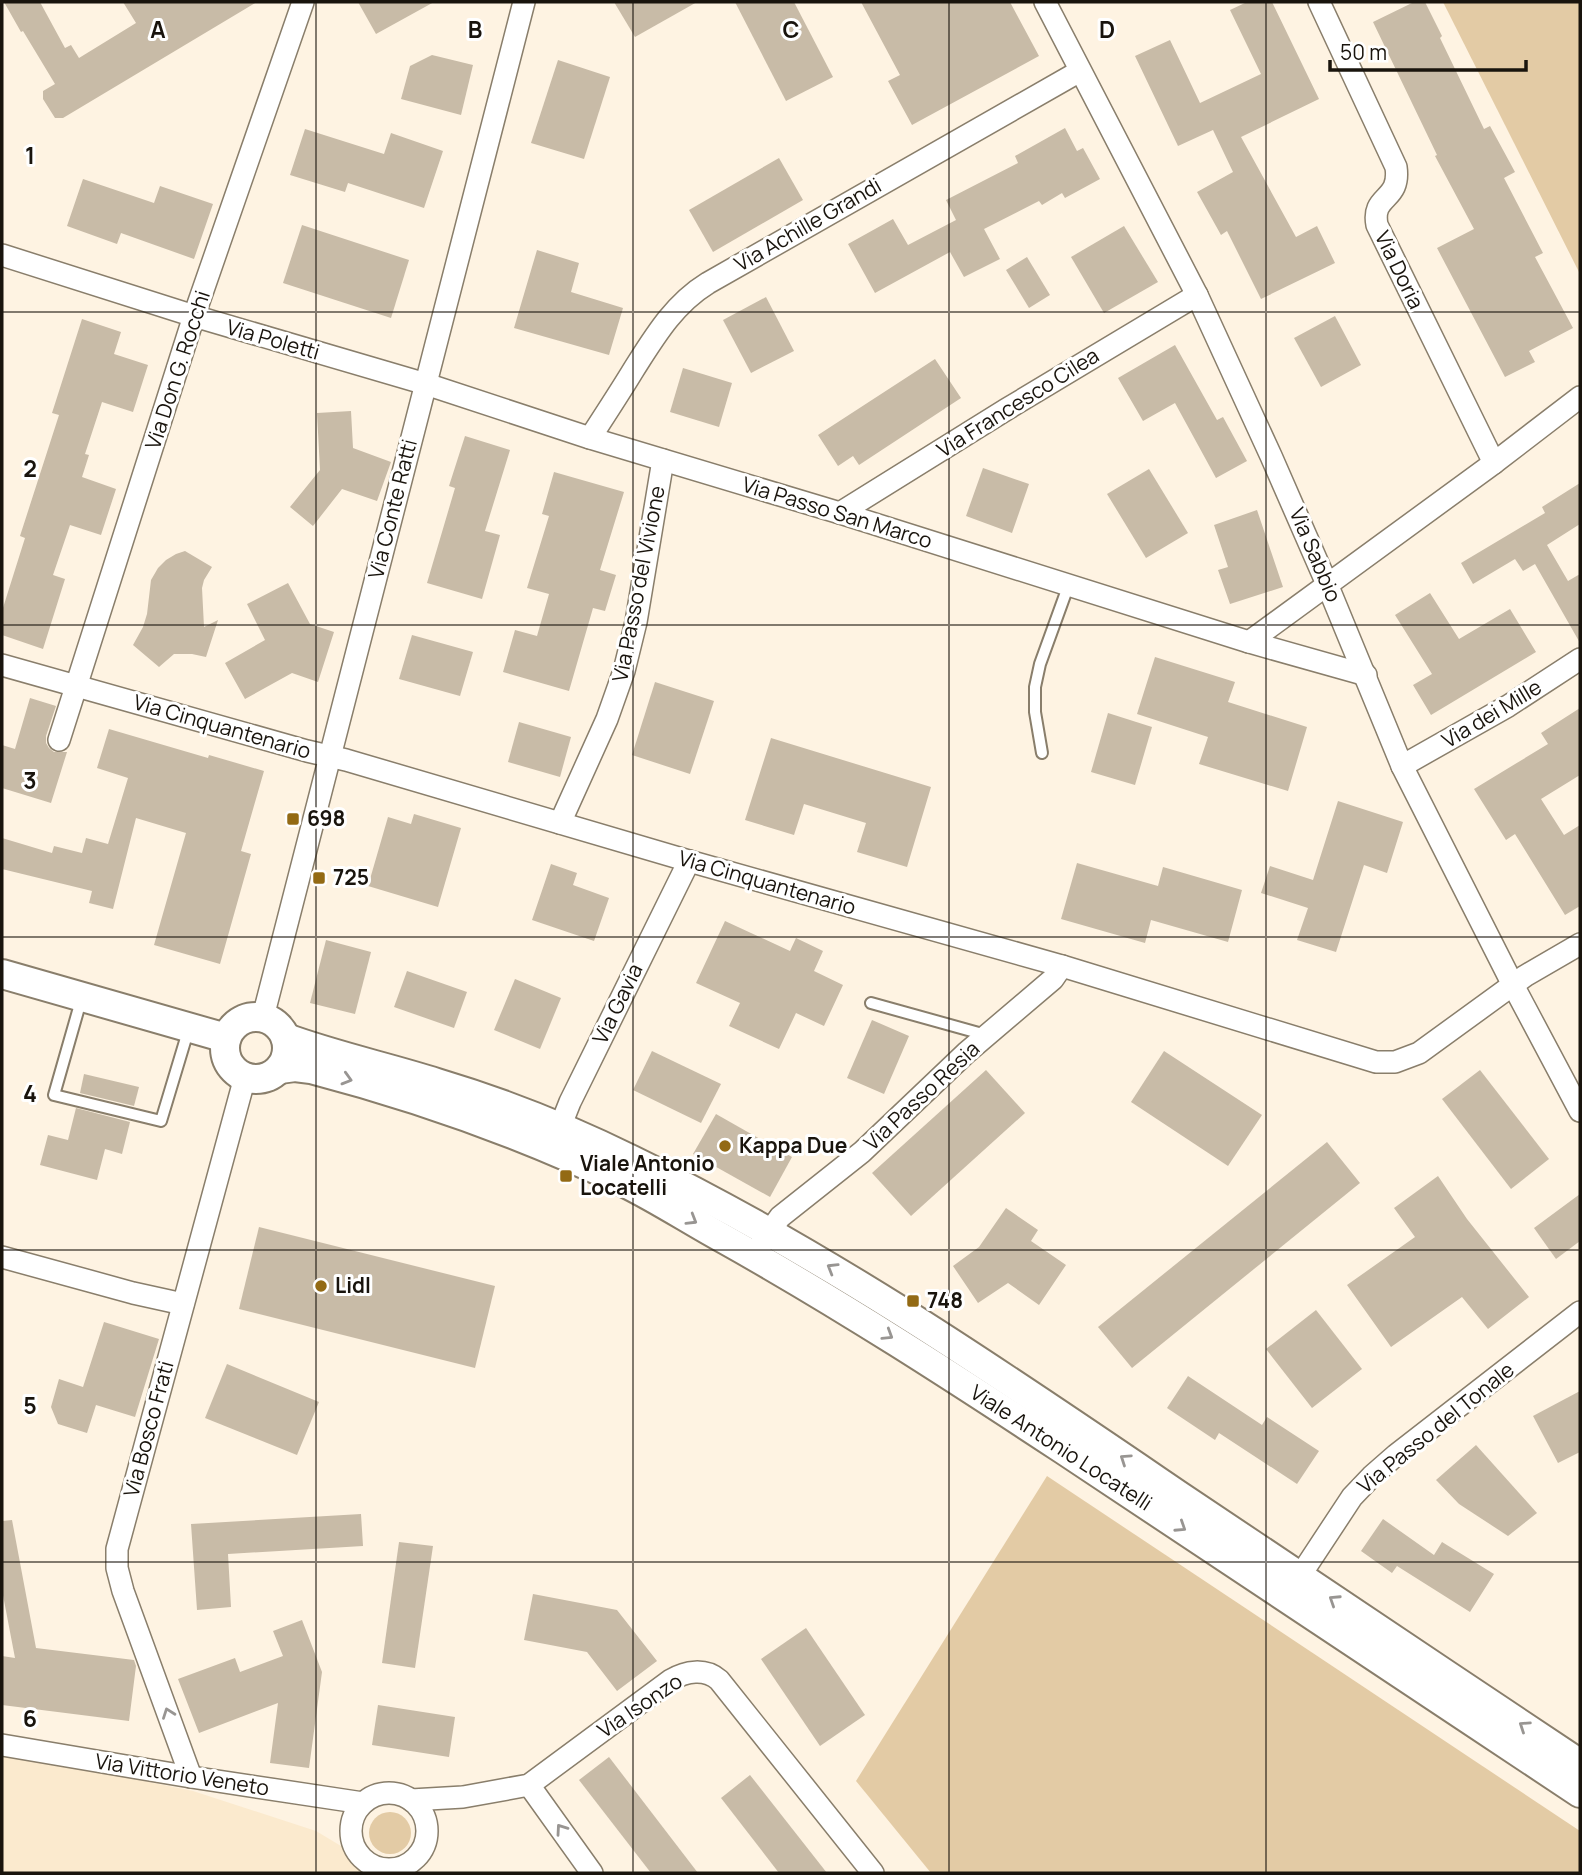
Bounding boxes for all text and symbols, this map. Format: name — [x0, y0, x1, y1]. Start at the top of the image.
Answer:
text: A — [150, 13, 166, 45]
text: B — [468, 13, 482, 45]
text: C — [783, 13, 800, 45]
text: D — [1099, 13, 1115, 45]
scale bar — [1330, 28, 1526, 72]
text: 50 m — [1340, 38, 1387, 66]
text: 1 — [25, 139, 35, 171]
street label: Via Achille Grandi — [729, 171, 886, 278]
street label: Via Doria — [1369, 226, 1431, 313]
street label: Via Don G. Rocchi — [138, 287, 216, 453]
street label: Via Poletti — [223, 312, 323, 366]
street label: Via Francesco Cilea — [931, 341, 1104, 463]
street label: Via Conte Ratti — [361, 436, 423, 581]
text: 2 — [23, 452, 37, 484]
street label: Via Passo San Marco — [739, 470, 936, 554]
street label: Via Passo del Vivione — [605, 483, 671, 684]
street label: Via Sabbio — [1284, 503, 1348, 606]
street label: Via dei Mille — [1436, 672, 1546, 754]
street label: Via Cinquantenario — [130, 687, 314, 765]
text: 3 — [23, 764, 37, 796]
place label: 698 — [307, 804, 345, 832]
marker: 698 — [285, 811, 301, 827]
street label: Via Cinquantenario — [675, 843, 859, 921]
place label: 725 — [333, 863, 369, 891]
marker: 725 — [311, 870, 327, 886]
street label: Via Gavia — [586, 959, 649, 1048]
street label: Via Passo Resia — [857, 1034, 985, 1156]
one-way arrow — [340, 1071, 352, 1085]
text: 4 — [23, 1077, 37, 1109]
place label: Kappa Due — [739, 1131, 847, 1159]
marker: Kappa Due — [717, 1138, 733, 1154]
place label: Viale Antonio Locatelli — [580, 1149, 714, 1201]
marker: Viale Antonio Locatelli — [558, 1168, 574, 1184]
one-way arrow — [685, 1212, 698, 1225]
one-way arrow — [827, 1264, 840, 1277]
place label: Lidl — [335, 1271, 371, 1299]
marker: Lidl — [313, 1278, 329, 1294]
place label: 748 — [927, 1286, 963, 1314]
marker: 748 — [905, 1293, 921, 1309]
one-way arrow — [881, 1327, 894, 1340]
street label: Via Passo del Tonale — [1351, 1355, 1520, 1499]
street label: Via Bosco Frati — [116, 1358, 180, 1500]
street label: Viale Antonio Locatelli — [965, 1378, 1158, 1517]
text: 5 — [23, 1389, 37, 1421]
one-way arrow — [1120, 1455, 1133, 1467]
one-way arrow — [1173, 1519, 1186, 1531]
one-way arrow — [1329, 1596, 1342, 1609]
street label: Via Isonzo — [592, 1667, 687, 1744]
text: 6 — [23, 1702, 37, 1734]
one-way arrow — [162, 1707, 176, 1719]
one-way arrow — [1518, 1721, 1531, 1734]
street label: Via Vittorio Veneto — [93, 1746, 271, 1802]
one-way arrow — [557, 1824, 569, 1837]

